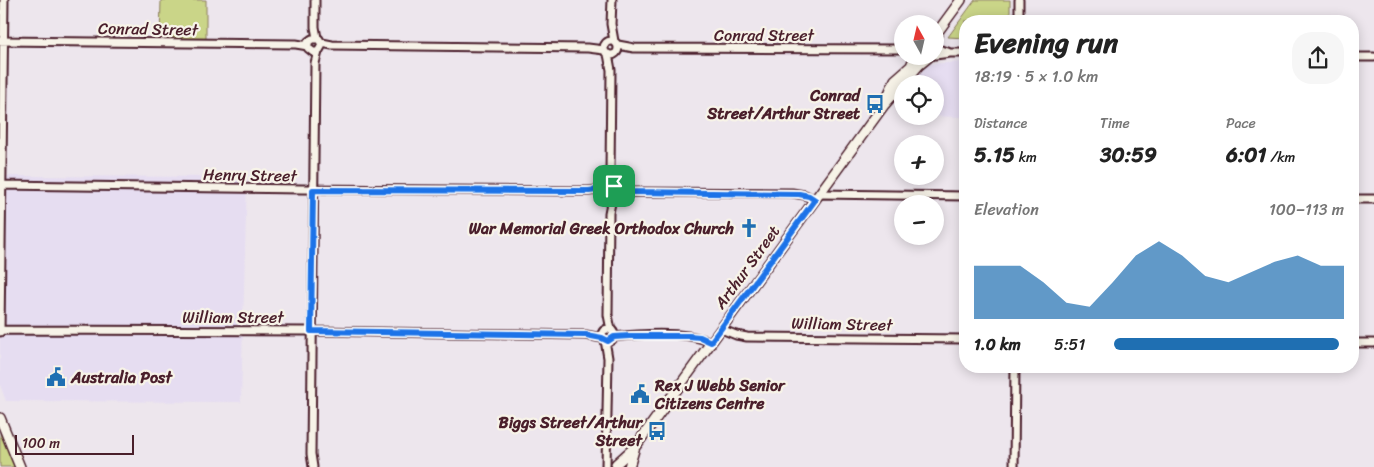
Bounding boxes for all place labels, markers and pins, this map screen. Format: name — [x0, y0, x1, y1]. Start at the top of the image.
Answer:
place label: Conrad Street/Arthur Street — [706, 81, 862, 128]
bus stop icon: Conrad Street/Arthur Street — [864, 93, 886, 115]
pin — [593, 165, 635, 207]
place label: War Memorial Greek Orthodox Church — [469, 214, 735, 243]
church icon: War Memorial Greek Orthodox Church — [738, 217, 760, 239]
place label: Australia Post — [70, 363, 173, 392]
public building icon: Australia Post — [45, 366, 67, 388]
place label: Rex J Webb Senior Citizens Centre — [654, 371, 786, 418]
public building icon: Rex J Webb Senior Citizens Centre — [629, 383, 651, 405]
place label: Biggs Street/Arthur Street — [499, 408, 644, 455]
bus stop icon: Biggs Street/Arthur Street — [646, 420, 668, 442]

